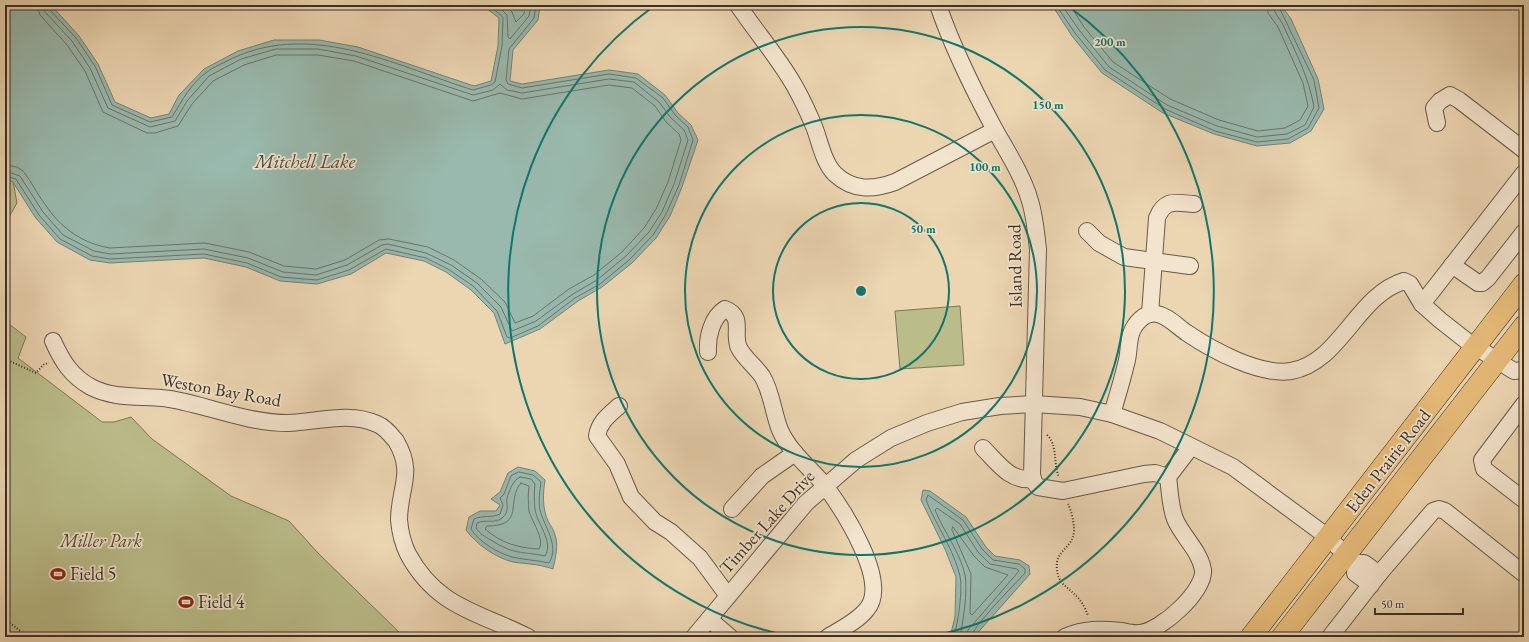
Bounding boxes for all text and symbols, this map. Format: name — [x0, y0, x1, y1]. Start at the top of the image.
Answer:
text: 200 m — [1094, 34, 1126, 50]
text: 150 m — [1032, 97, 1064, 113]
water label: Mitchell Lake — [254, 149, 356, 174]
text: 100 m — [969, 159, 1001, 175]
text: 50 m — [910, 221, 936, 237]
street label: Island Road — [1002, 223, 1027, 308]
centre of rings — [854, 284, 868, 298]
street label: Weston Bay Road — [159, 368, 284, 412]
street label: Eden Prairie Road — [1340, 404, 1436, 517]
street label: Timber Lake Drive — [714, 465, 819, 578]
park label: Miller Park — [59, 529, 142, 552]
place label: Field 5 — [70, 562, 116, 585]
sports icon: Field 5 — [49, 565, 67, 583]
place label: Field 4 — [198, 590, 245, 613]
scale bar — [1375, 590, 1463, 616]
sports icon: Field 4 — [177, 593, 195, 611]
text: 50 m — [1381, 596, 1405, 612]

